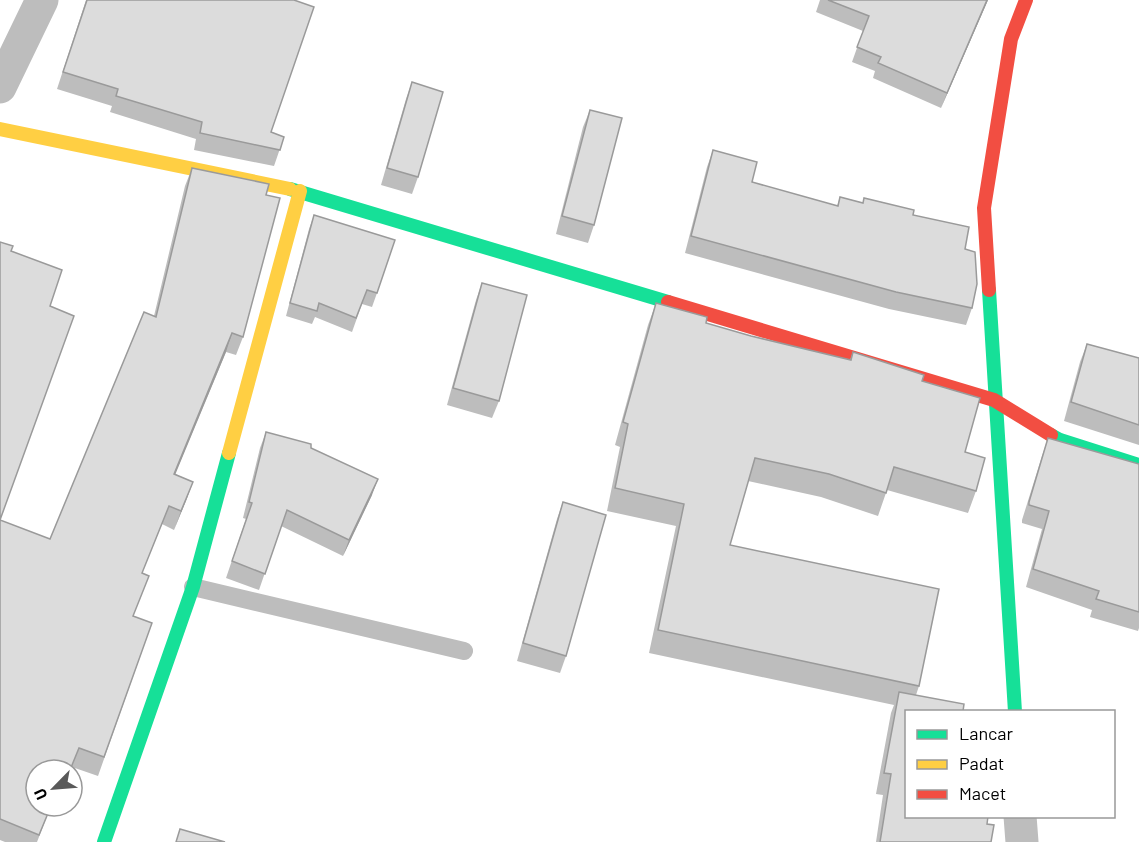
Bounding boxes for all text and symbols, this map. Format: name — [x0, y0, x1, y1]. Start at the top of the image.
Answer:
legend — [905, 710, 1115, 818]
text: Lancar — [959, 722, 1014, 744]
text: Padat — [959, 752, 1004, 774]
north arrow — [24, 758, 84, 818]
text: Macet — [959, 782, 1006, 804]
text: U — [29, 786, 51, 803]

